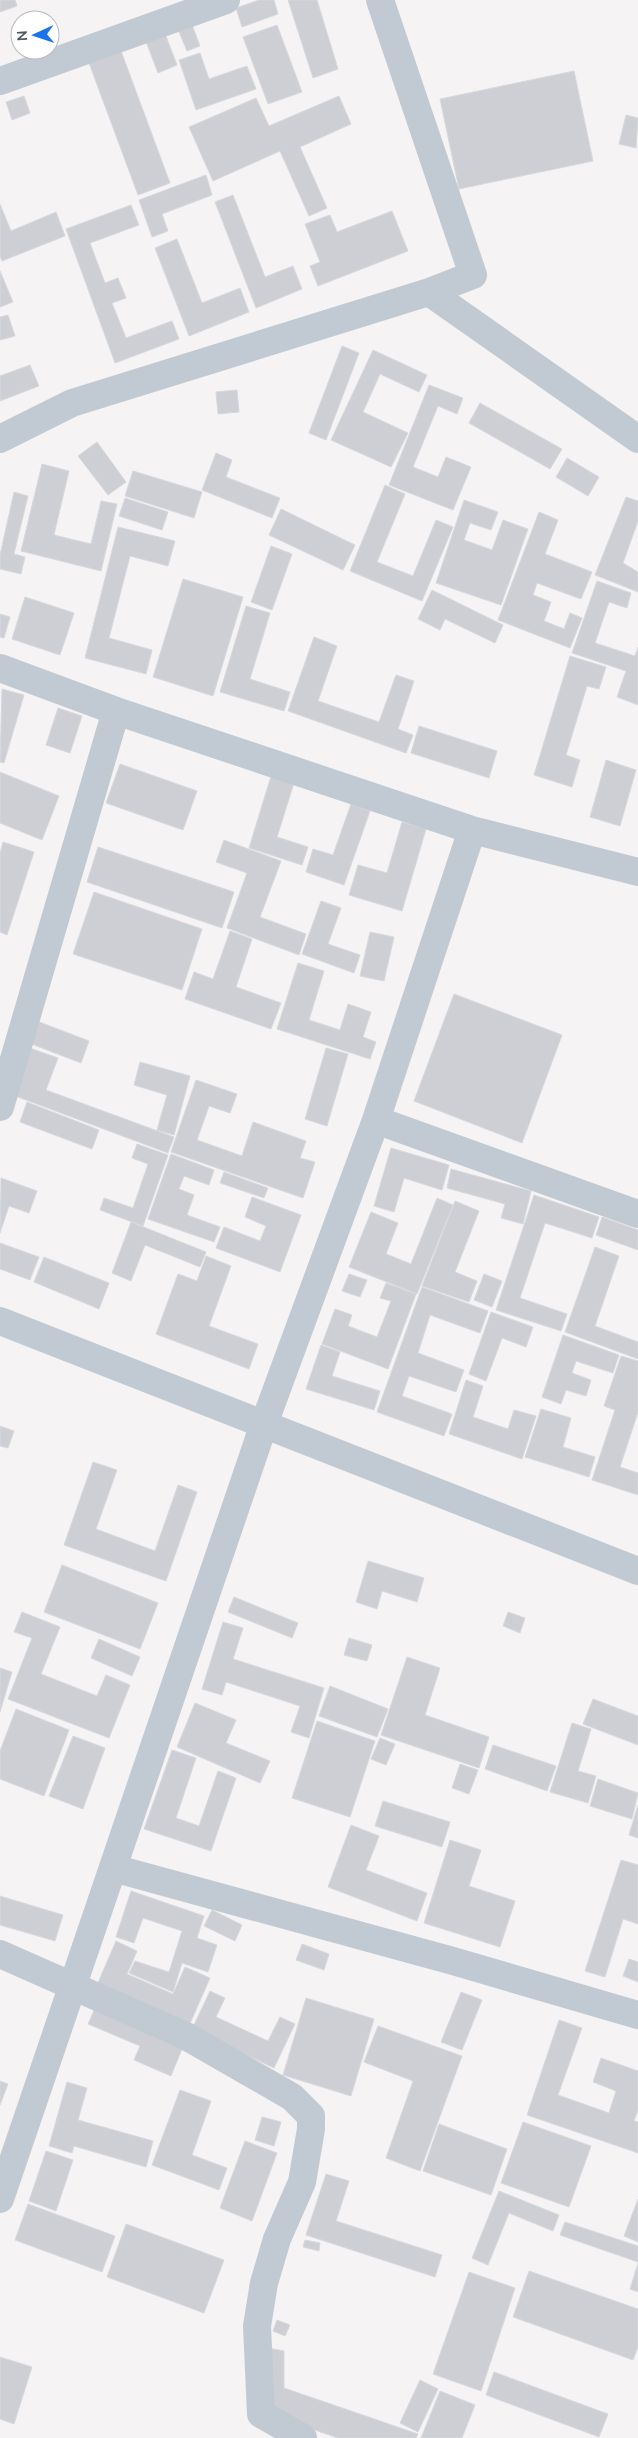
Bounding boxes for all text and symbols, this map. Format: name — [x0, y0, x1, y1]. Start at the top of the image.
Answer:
north arrow — [10, 10, 60, 60]
text: N — [13, 30, 32, 41]

